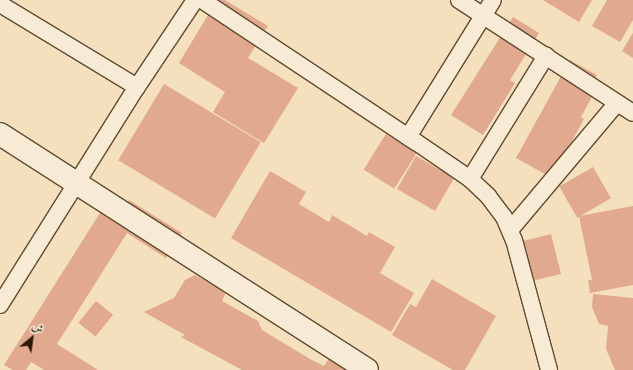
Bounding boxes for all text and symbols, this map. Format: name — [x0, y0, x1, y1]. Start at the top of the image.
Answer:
north arrow — [12, 318, 52, 358]
text: ش — [30, 319, 46, 336]

